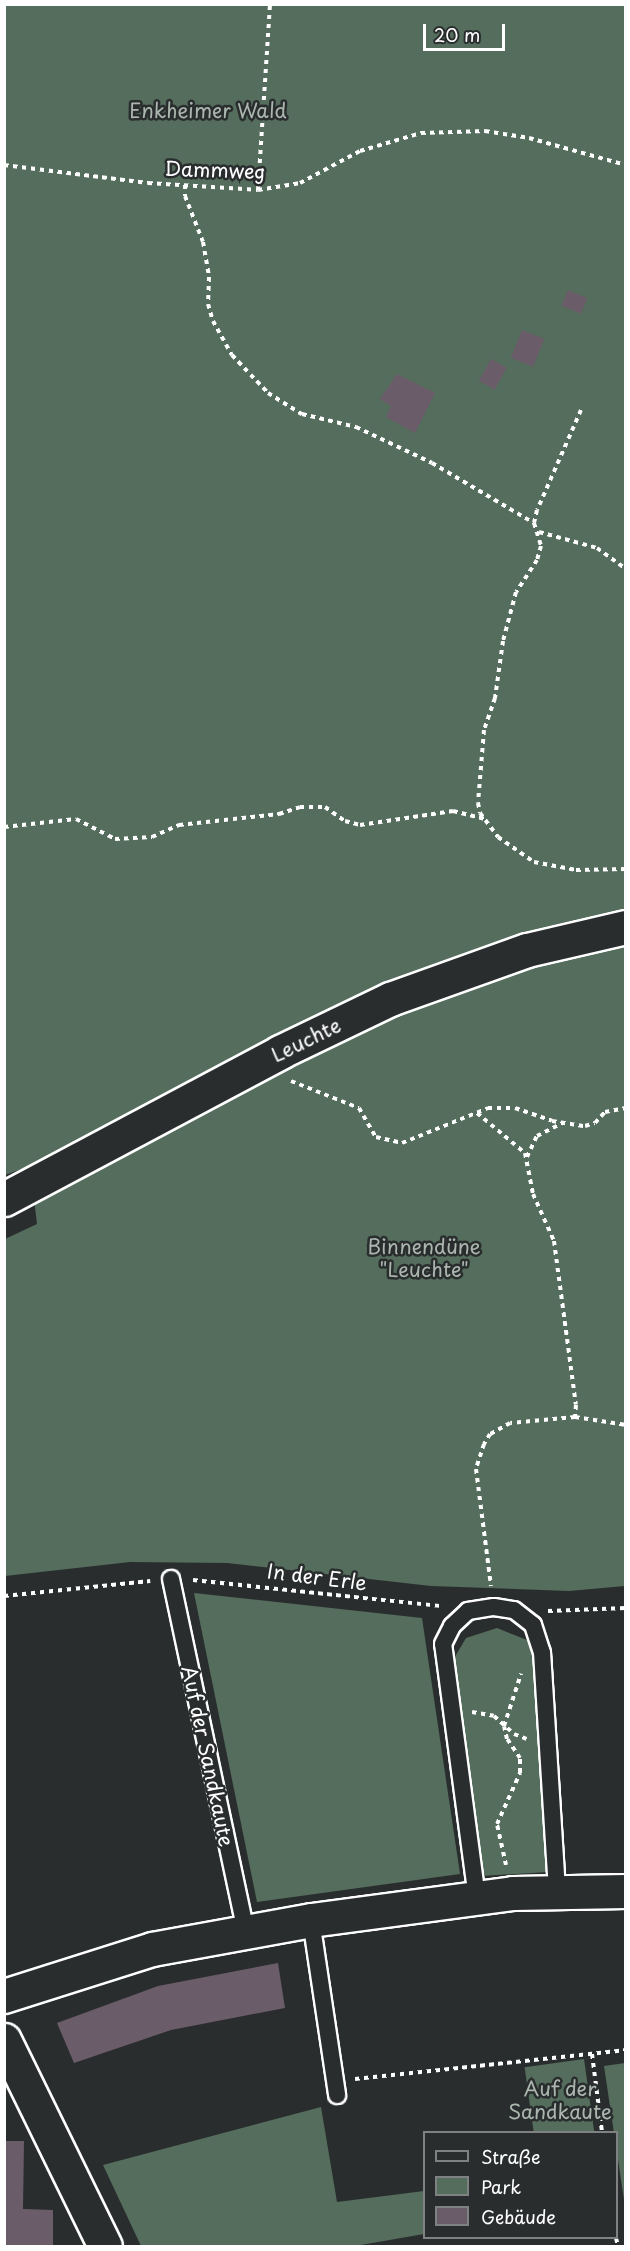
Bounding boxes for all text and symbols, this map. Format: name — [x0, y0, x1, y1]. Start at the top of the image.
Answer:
scale bar — [426, 12, 508, 50]
text: 20 m — [434, 21, 480, 48]
park label: Enkheimer Wald — [128, 98, 288, 122]
street label: Dammweg — [164, 156, 266, 184]
street label: Leuchte — [267, 1013, 345, 1067]
park label: Binnendüne "Leuchte" — [367, 1234, 481, 1281]
street label: In der Erle — [265, 1559, 369, 1595]
street label: Auf der Sandkaute — [177, 1664, 239, 1848]
park label: Auf der Sandkaute — [508, 2076, 612, 2123]
legend — [423, 2131, 618, 2239]
text: Straße — [481, 2143, 541, 2170]
text: Park — [481, 2173, 521, 2200]
text: Gebäude — [481, 2203, 556, 2230]

